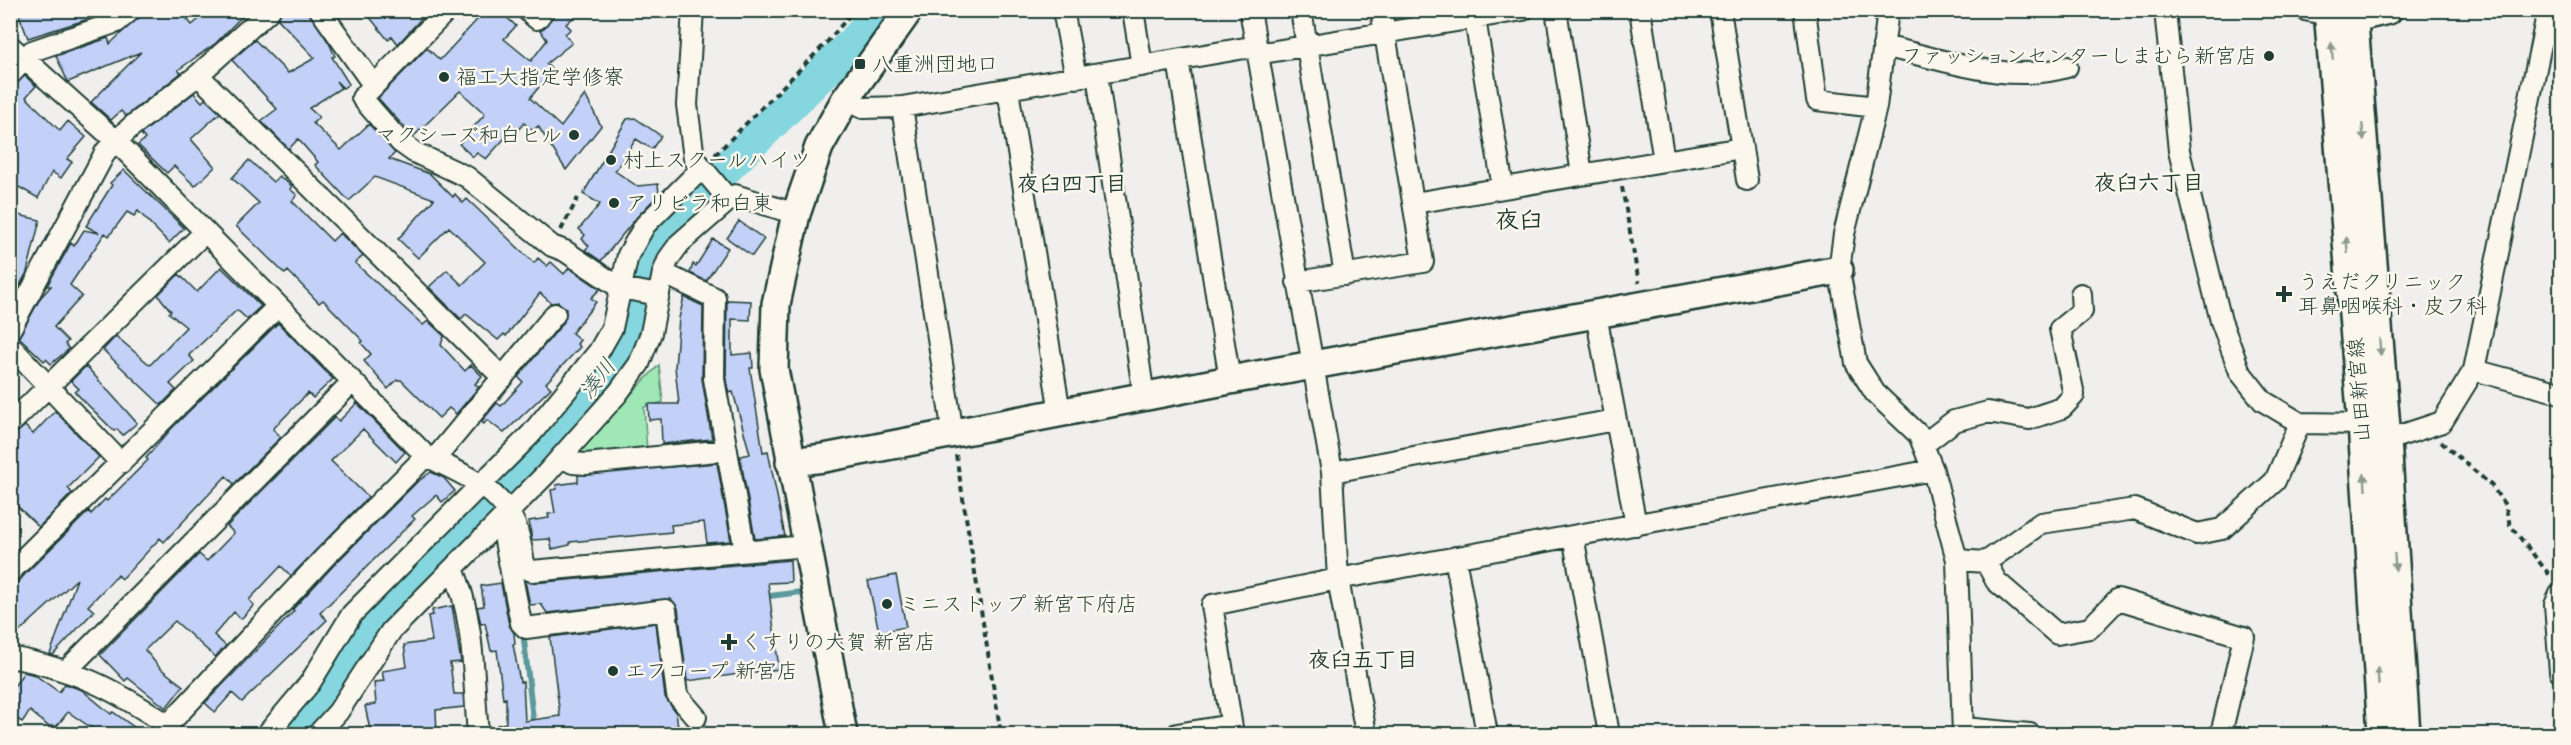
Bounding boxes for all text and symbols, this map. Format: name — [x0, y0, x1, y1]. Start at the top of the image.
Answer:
one-way arrow — [2327, 41, 2336, 60]
place label: ファッションセンターしまむら新宮店 — [1901, 43, 2257, 71]
marker: ファッションセンターしまむら新宮店 — [2262, 49, 2276, 63]
place label: 八重洲団地口 — [872, 51, 998, 79]
marker: 八重洲団地口 — [853, 57, 867, 71]
place label: 福工大指定学修寮 — [456, 64, 624, 92]
marker: 福工大指定学修寮 — [437, 70, 451, 84]
place label: マクシーズ和白ヒル — [376, 122, 562, 150]
one-way arrow — [2358, 122, 2368, 141]
marker: マクシーズ和白ヒル — [567, 128, 581, 142]
place label: 村上スクールハイツ — [623, 147, 811, 175]
marker: 村上スクールハイツ — [604, 153, 618, 167]
district label: 夜臼六丁目 — [2094, 170, 2204, 198]
district label: 夜臼四丁目 — [1017, 171, 1127, 199]
place label: アリビラ和白東 — [626, 190, 773, 218]
marker: アリビラ和白東 — [607, 196, 621, 210]
district label: 夜臼 — [1495, 206, 1543, 237]
one-way arrow — [2342, 236, 2352, 255]
place label: うえだクリニック 耳鼻咽喉科・皮フ科 — [2298, 269, 2487, 321]
marker: うえだクリニック 耳鼻咽喉科・皮フ科 — [2275, 285, 2293, 303]
street label: 山田新宮線 — [2342, 337, 2378, 443]
one-way arrow — [2375, 337, 2385, 356]
water label: 湊川 — [574, 353, 623, 405]
one-way arrow — [2361, 472, 2370, 491]
one-way arrow — [2390, 553, 2400, 572]
place label: ミニストップ 新宮下府店 — [899, 591, 1138, 619]
marker: ミニストップ 新宮下府店 — [880, 597, 894, 611]
place label: くすりの大賀 新宮店 — [741, 629, 936, 657]
marker: くすりの大賀 新宮店 — [722, 635, 736, 649]
district label: 夜臼五丁目 — [1308, 647, 1418, 675]
place label: エフコープ 新宮店 — [625, 658, 798, 686]
marker: エフコープ 新宮店 — [606, 664, 620, 678]
one-way arrow — [2374, 667, 2383, 686]

